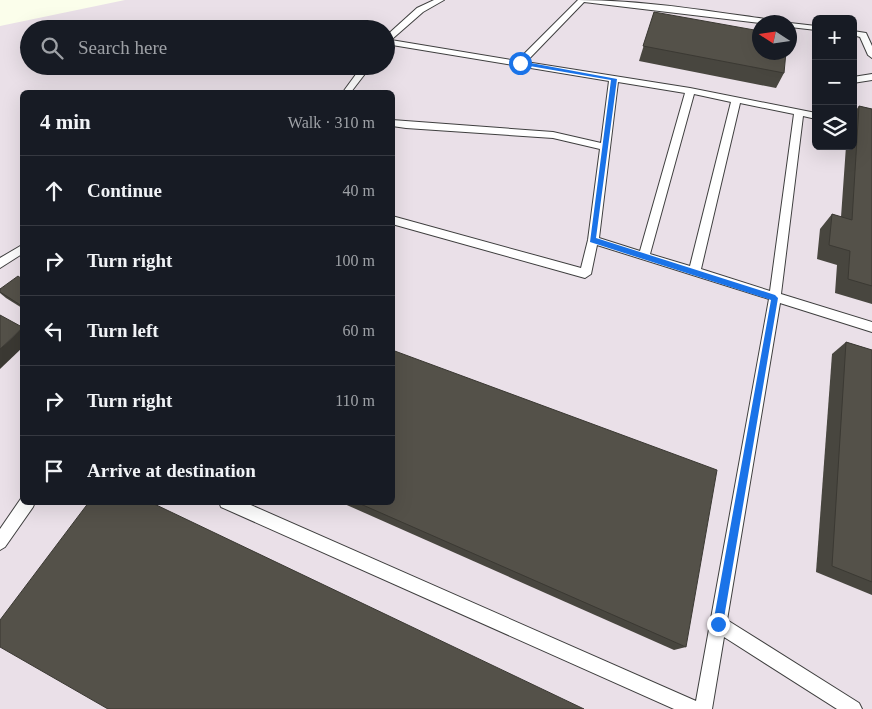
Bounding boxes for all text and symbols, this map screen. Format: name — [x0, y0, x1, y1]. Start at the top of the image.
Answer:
north arrow — [752, 15, 797, 60]
map controls — [812, 15, 857, 150]
button: + — [812, 15, 857, 60]
search box — [20, 20, 395, 75]
icon: search — [38, 34, 66, 62]
text: Search here — [78, 37, 167, 58]
route start — [509, 52, 532, 75]
button: − — [812, 60, 857, 105]
button: layers — [812, 105, 857, 150]
text: 4 min — [40, 110, 91, 134]
text: Walk · 310 m — [288, 114, 375, 131]
icon: ahead — [40, 177, 68, 205]
text: Continue — [87, 180, 162, 201]
text: 40 m — [343, 182, 375, 199]
icon: right — [40, 247, 68, 275]
text: Turn right — [87, 250, 172, 271]
text: 100 m — [335, 252, 375, 269]
icon: left — [40, 317, 68, 345]
text: Turn left — [87, 320, 159, 341]
text: 60 m — [343, 322, 375, 339]
icon: right — [40, 387, 68, 415]
text: Turn right — [87, 390, 172, 411]
text: 110 m — [335, 392, 375, 409]
icon: arrive — [40, 457, 68, 485]
text: Arrive at destination — [87, 460, 256, 481]
route end — [707, 613, 730, 636]

